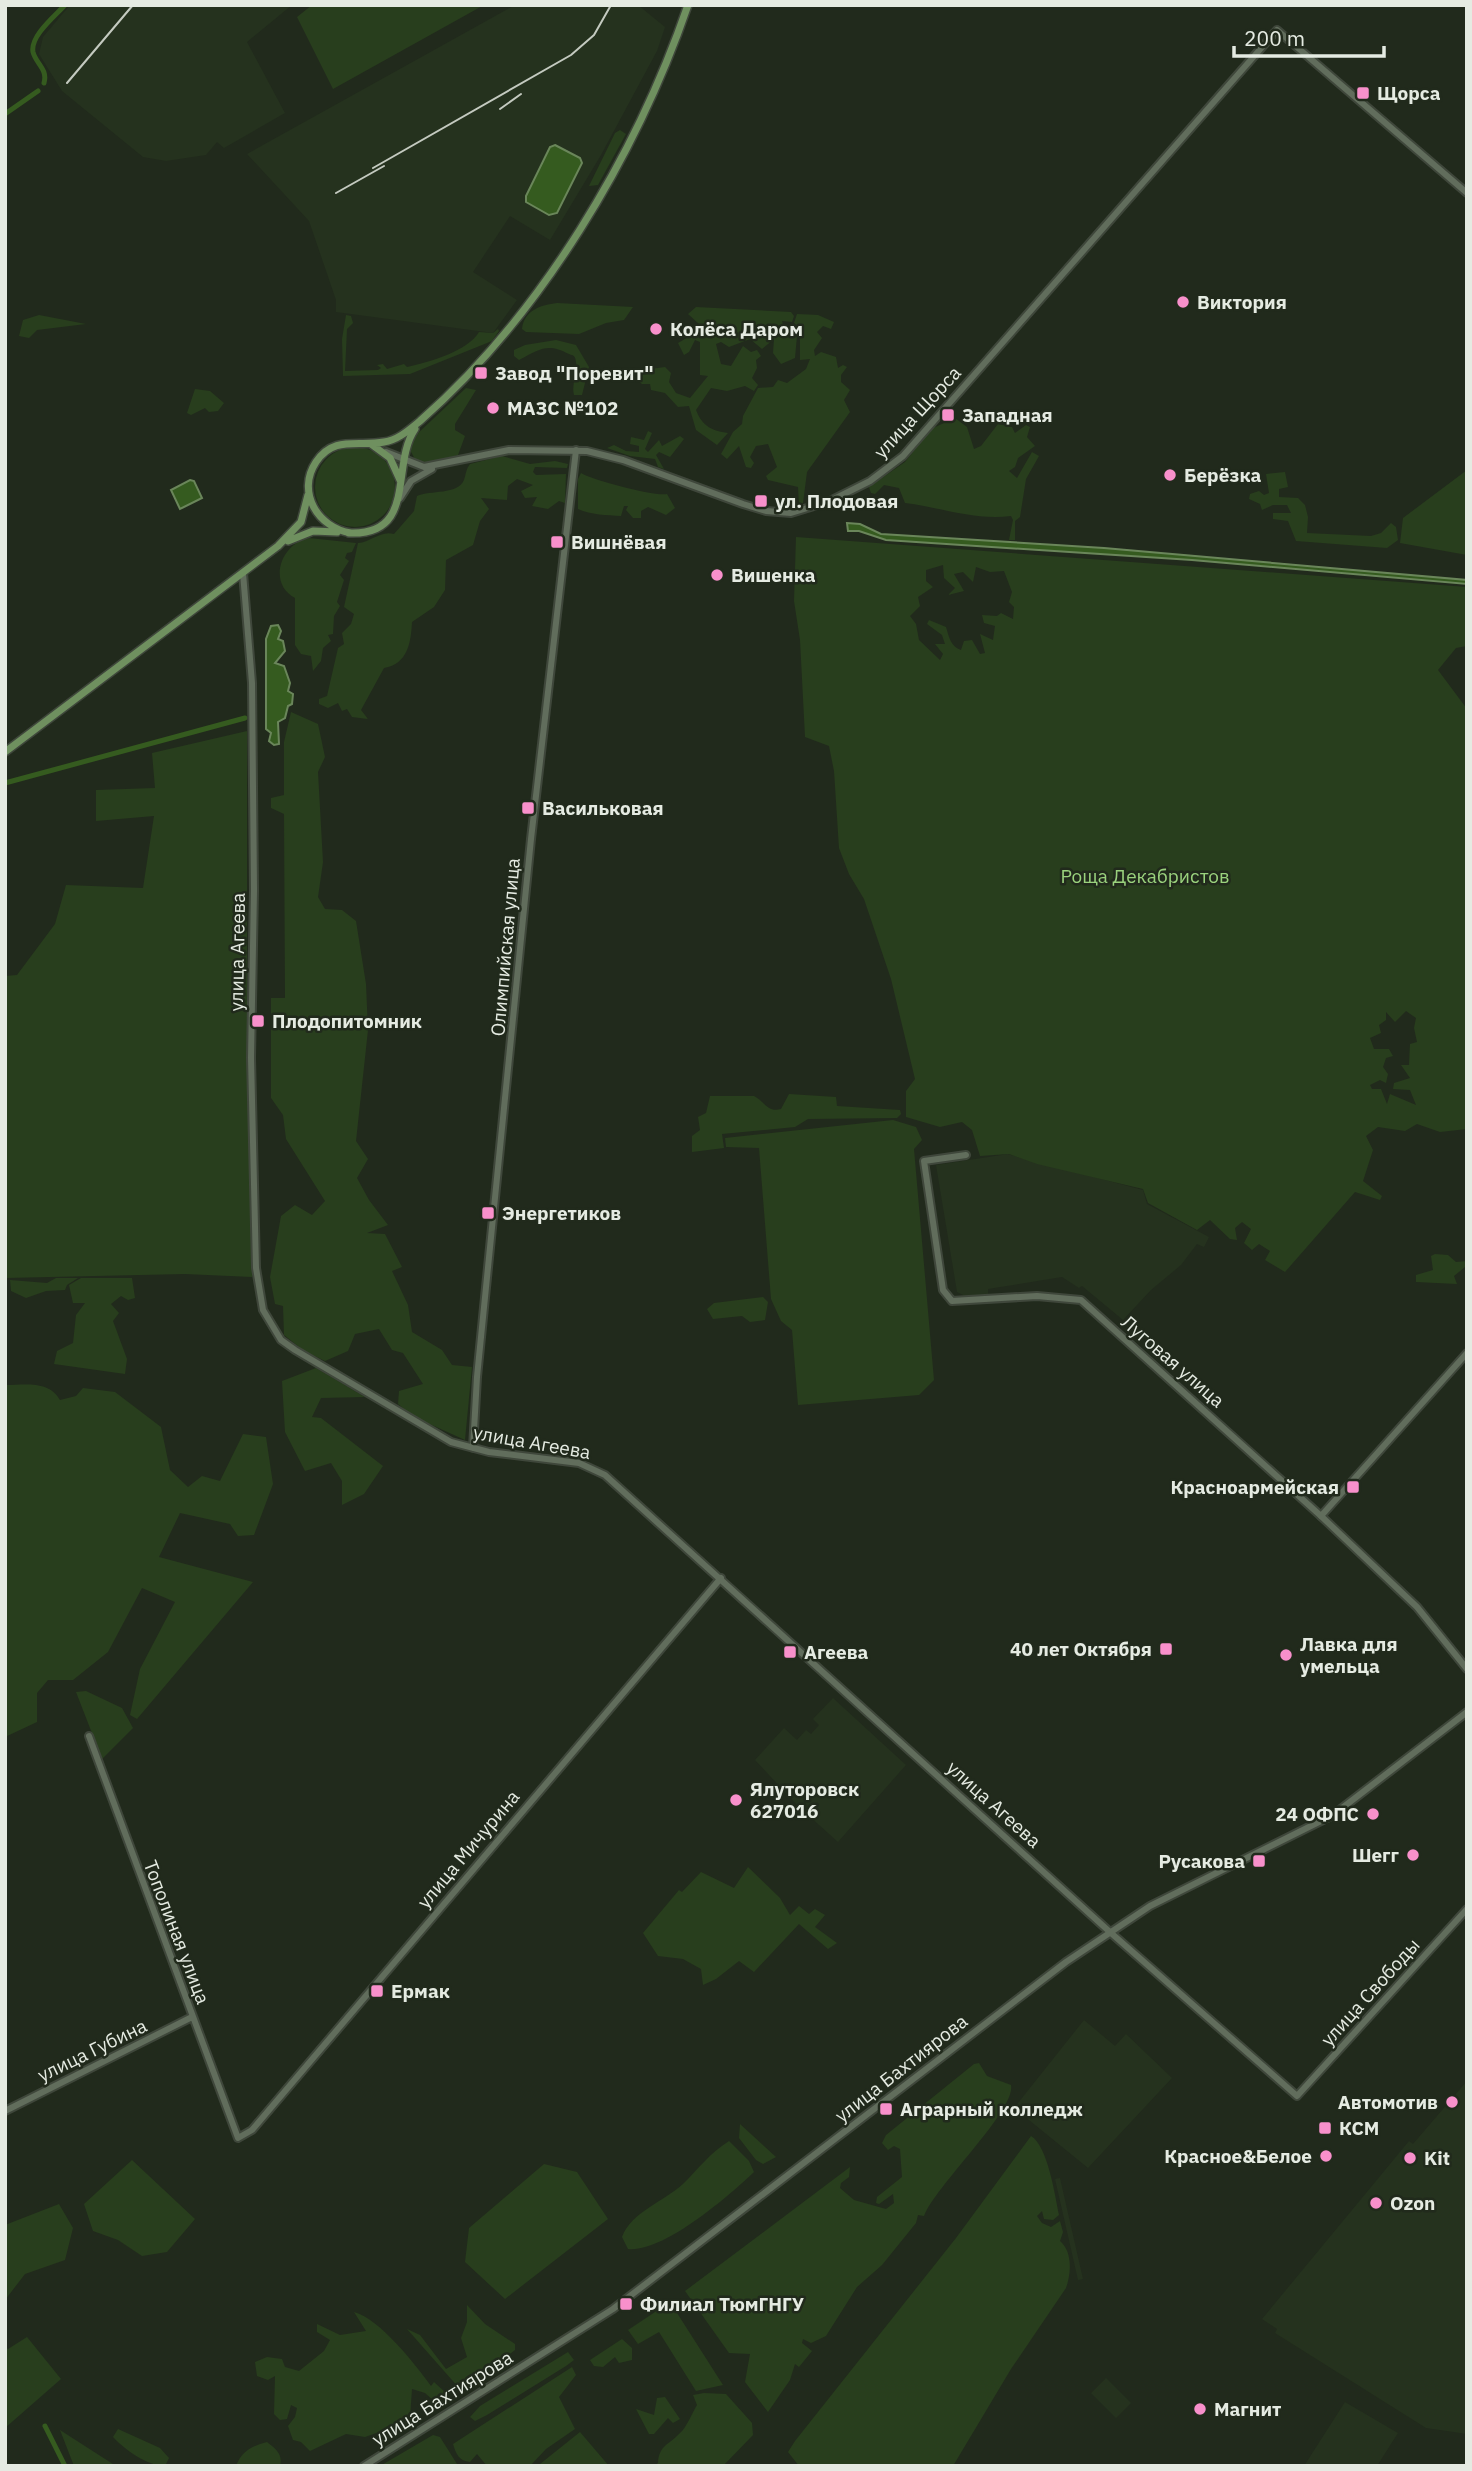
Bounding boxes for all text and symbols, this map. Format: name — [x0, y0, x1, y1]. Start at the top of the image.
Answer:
scale bar — [1234, 14, 1384, 58]
text: 200 m — [1244, 24, 1305, 52]
place label: Щорса — [1377, 81, 1441, 105]
marker: Щорса — [1355, 85, 1371, 101]
place label: Виктория — [1197, 290, 1287, 314]
marker: Виктория — [1175, 294, 1191, 310]
place label: Колёса Даром — [670, 317, 803, 341]
marker: Колёса Даром — [648, 321, 664, 337]
place label: Завод "Поревит" — [495, 361, 654, 385]
street label: улица Щорса — [868, 361, 966, 463]
marker: Завод "Поревит" — [473, 365, 489, 381]
place label: МАЗС №102 — [507, 396, 618, 420]
marker: МАЗС №102 — [485, 400, 501, 416]
place label: Западная — [962, 403, 1053, 427]
marker: Западная — [940, 407, 956, 423]
place label: Берёзка — [1184, 463, 1261, 487]
marker: Берёзка — [1162, 467, 1178, 483]
place label: ул. Плодовая — [775, 489, 898, 513]
marker: ул. Плодовая — [753, 493, 769, 509]
place label: Вишнёвая — [571, 530, 667, 554]
marker: Вишнёвая — [549, 534, 565, 550]
place label: Вишенка — [731, 563, 816, 587]
marker: Вишенка — [709, 567, 725, 583]
place label: Васильковая — [542, 796, 664, 820]
marker: Васильковая — [520, 800, 536, 816]
street label: Олимпийская улица — [485, 857, 525, 1037]
park label: Роща Декабристов — [1060, 864, 1230, 888]
street label: улица Агеева — [224, 892, 250, 1012]
place label: Плодопитомник — [272, 1009, 422, 1033]
marker: Плодопитомник — [250, 1013, 266, 1029]
place label: Энергетиков — [502, 1201, 621, 1225]
marker: Энергетиков — [480, 1205, 496, 1221]
street label: Луговая улица — [1116, 1310, 1230, 1412]
street label: улица Агеева — [471, 1420, 593, 1464]
place label: Красноармейская — [1170, 1475, 1339, 1499]
marker: Красноармейская — [1345, 1479, 1361, 1495]
place label: Лавка для умельца — [1300, 1632, 1398, 1678]
place label: 40 лет Октября — [1010, 1637, 1152, 1661]
place label: Агеева — [804, 1640, 869, 1664]
marker: 40 лет Октября — [1158, 1641, 1174, 1657]
marker: Агеева — [782, 1644, 798, 1660]
marker: Лавка для умельца — [1278, 1647, 1294, 1663]
street label: улица Агеева — [942, 1755, 1046, 1853]
place label: Ялуторовск 627016 — [750, 1777, 859, 1823]
street label: улица Мичурина — [412, 1785, 524, 1913]
marker: Ялуторовск 627016 — [728, 1792, 744, 1808]
place label: 24 ОФПС — [1275, 1802, 1359, 1826]
marker: 24 ОФПС — [1365, 1806, 1381, 1822]
place label: Шегг — [1352, 1843, 1400, 1867]
marker: Шегг — [1405, 1847, 1421, 1863]
place label: Русакова — [1158, 1849, 1245, 1873]
marker: Русакова — [1251, 1853, 1267, 1869]
street label: Тополиная улица — [139, 1857, 215, 2007]
street label: улица Свободы — [1315, 1933, 1425, 2051]
place label: Ермак — [391, 1979, 450, 2003]
marker: Ермак — [369, 1983, 385, 1999]
street label: улица Бахтиярова — [830, 2009, 972, 2127]
street label: улица Губина — [33, 2013, 151, 2087]
place label: Автомотив — [1338, 2090, 1438, 2114]
marker: Автомотив — [1444, 2094, 1460, 2110]
place label: Аграрный колледж — [900, 2097, 1083, 2121]
marker: Аграрный колледж — [878, 2101, 894, 2117]
place label: КСМ — [1339, 2116, 1379, 2140]
marker: КСМ — [1317, 2120, 1333, 2136]
place label: Красное&Белое — [1164, 2144, 1312, 2168]
place label: Kit — [1424, 2146, 1450, 2170]
marker: Красное&Белое — [1318, 2148, 1334, 2164]
marker: Kit — [1402, 2150, 1418, 2166]
place label: Ozon — [1390, 2191, 1435, 2215]
marker: Ozon — [1368, 2195, 1384, 2211]
place label: Филиал ТюмГНГУ — [640, 2292, 804, 2316]
marker: Филиал ТюмГНГУ — [618, 2296, 634, 2312]
street label: улица Бахтиярова — [367, 2345, 517, 2451]
place label: Магнит — [1214, 2397, 1281, 2421]
marker: Магнит — [1192, 2401, 1208, 2417]

